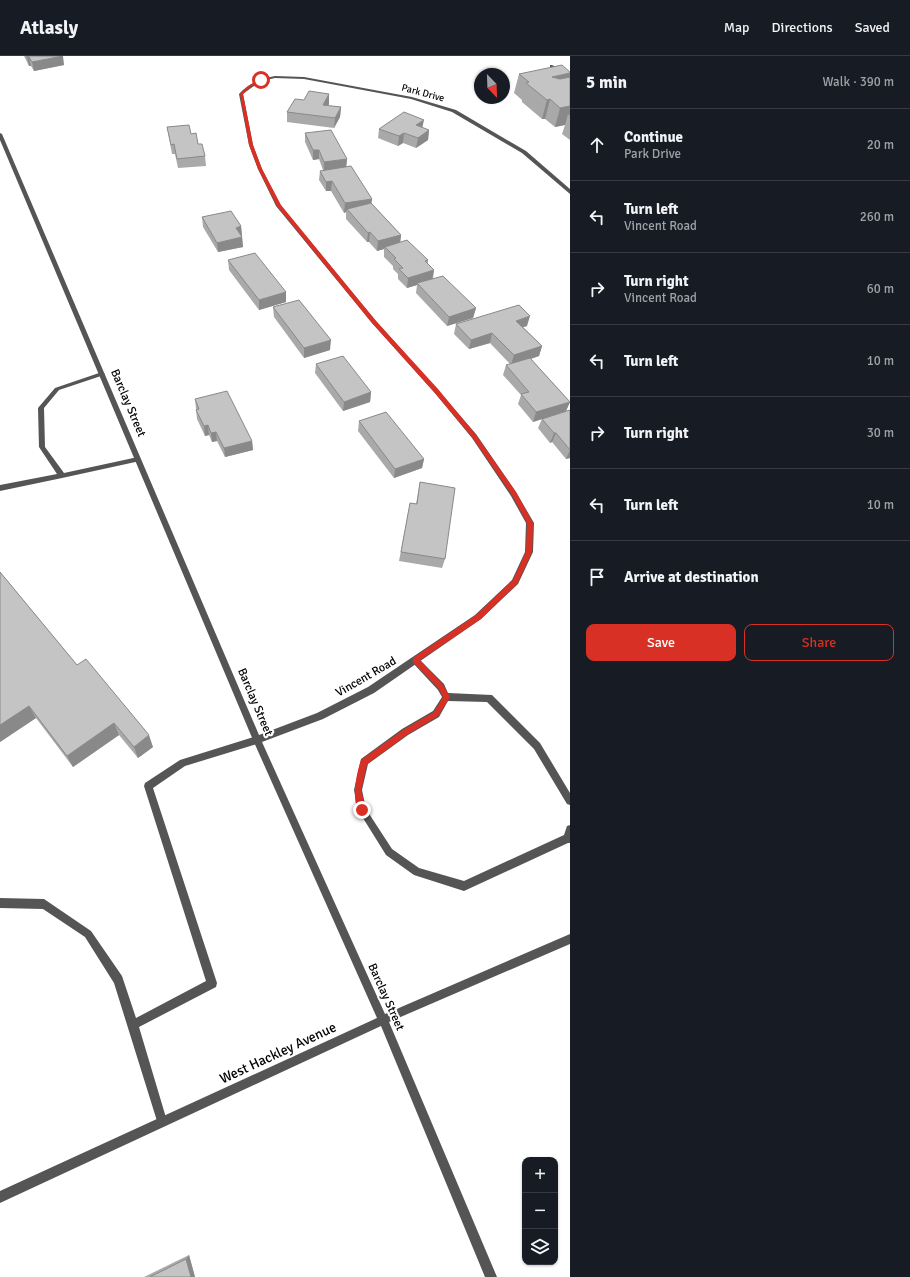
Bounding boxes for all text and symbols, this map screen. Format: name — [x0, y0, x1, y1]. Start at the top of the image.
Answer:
text: Atlasly — [20, 16, 78, 40]
text: Map — [724, 19, 750, 36]
text: Directions — [772, 19, 833, 36]
text: Saved — [855, 19, 890, 36]
north arrow — [474, 68, 510, 104]
route start — [252, 71, 270, 89]
text: 5 min — [586, 72, 627, 93]
text: Walk · 390 m — [823, 74, 894, 90]
street label: Park Drive — [400, 82, 446, 104]
text: Continue — [624, 128, 683, 146]
icon: ahead — [586, 134, 608, 156]
text: 20 m — [867, 137, 894, 153]
text: Park Drive — [624, 146, 681, 162]
text: Turn left — [624, 200, 678, 218]
icon: left — [586, 206, 608, 228]
text: 260 m — [860, 209, 894, 225]
text: Vincent Road — [624, 218, 697, 234]
text: Turn right — [624, 272, 689, 290]
icon: right — [586, 278, 608, 300]
text: 60 m — [867, 281, 894, 297]
text: Vincent Road — [624, 290, 697, 306]
icon: left — [586, 350, 608, 372]
text: Turn left — [624, 352, 678, 370]
text: 10 m — [867, 353, 894, 369]
street label: Barclay Street — [107, 367, 149, 439]
icon: right — [586, 422, 608, 444]
text: Turn right — [624, 424, 689, 442]
text: 30 m — [867, 425, 894, 441]
icon: left — [586, 494, 608, 516]
text: Turn left — [624, 496, 678, 514]
text: 10 m — [867, 497, 894, 513]
icon: arrive — [586, 566, 608, 588]
text: Arrive at destination — [624, 568, 759, 586]
button: Save — [586, 624, 736, 661]
button: Share — [744, 624, 894, 661]
street label: Vincent Road — [333, 654, 399, 700]
street label: Barclay Street — [234, 666, 276, 738]
route end — [353, 801, 371, 819]
street label: Barclay Street — [364, 961, 408, 1033]
street label: West Hackley Avenue — [217, 1019, 339, 1087]
map controls — [522, 1157, 558, 1265]
button: + — [522, 1157, 558, 1193]
button: − — [522, 1193, 558, 1229]
button: layers — [522, 1229, 558, 1265]

